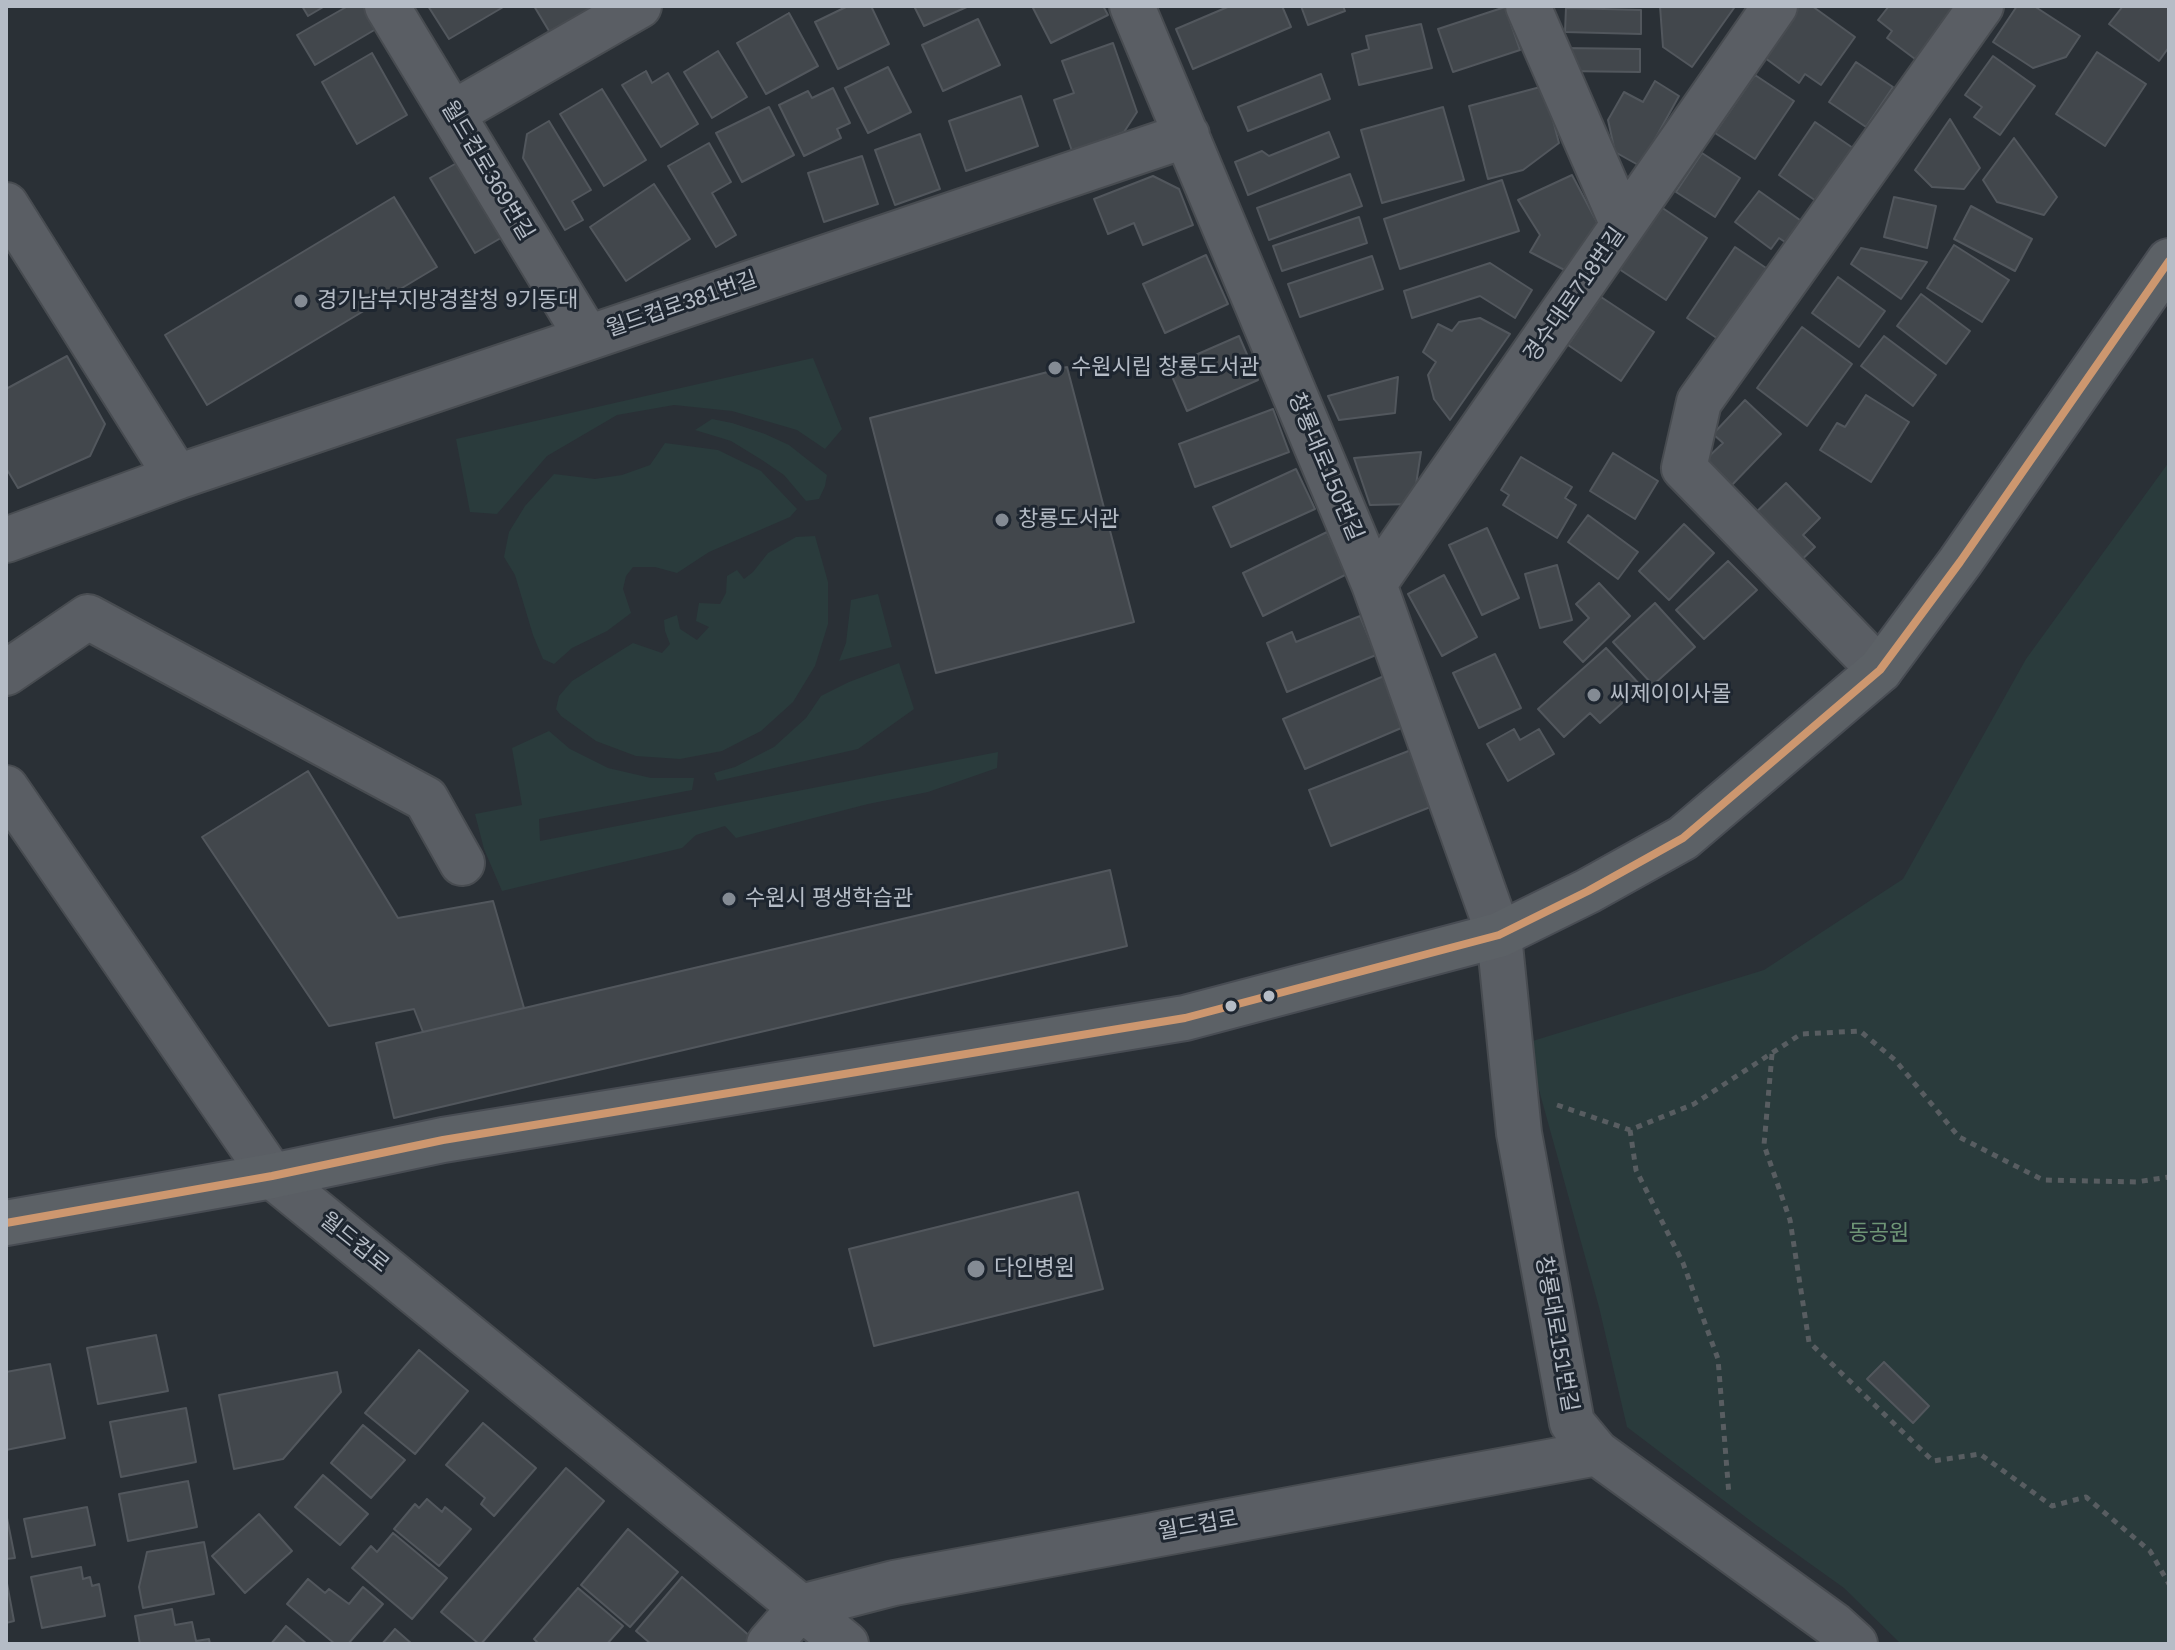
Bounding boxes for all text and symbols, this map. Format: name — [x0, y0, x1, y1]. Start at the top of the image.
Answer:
street label: 월드컵로369번길 — [435, 96, 539, 246]
street label: 경수대로718번길 — [1519, 223, 1631, 367]
street label: 월드컵로381번길 — [603, 267, 761, 343]
place label: 경기남부지방경찰청 9기동대 — [317, 288, 578, 314]
marker: 경기남부지방경찰청 9기동대 — [292, 292, 310, 310]
place label: 수원시립 창룡도서관 — [1071, 355, 1259, 381]
marker: 수원시립 창룡도서관 — [1046, 359, 1064, 377]
street label: 창룡대로150번길 — [1282, 389, 1368, 545]
place label: 창룡도서관 — [1018, 507, 1119, 533]
marker: 창룡도서관 — [993, 511, 1011, 529]
place label: 씨제이이사몰 — [1610, 682, 1731, 708]
marker: 씨제이이사몰 — [1585, 686, 1603, 704]
place label: 수원시 평생학습관 — [745, 886, 913, 912]
marker: 수원시 평생학습관 — [720, 890, 738, 908]
unlabelled marker — [1261, 988, 1277, 1004]
unlabelled marker — [1223, 998, 1239, 1014]
street label: 월드컵로 — [314, 1207, 394, 1279]
park label: 동공원 — [1849, 1221, 1909, 1247]
street label: 창룡대로151번길 — [1529, 1254, 1583, 1414]
place label: 다인병원 — [994, 1256, 1075, 1282]
marker: 다인병원 — [965, 1258, 987, 1280]
street label: 월드컵로 — [1156, 1506, 1240, 1546]

